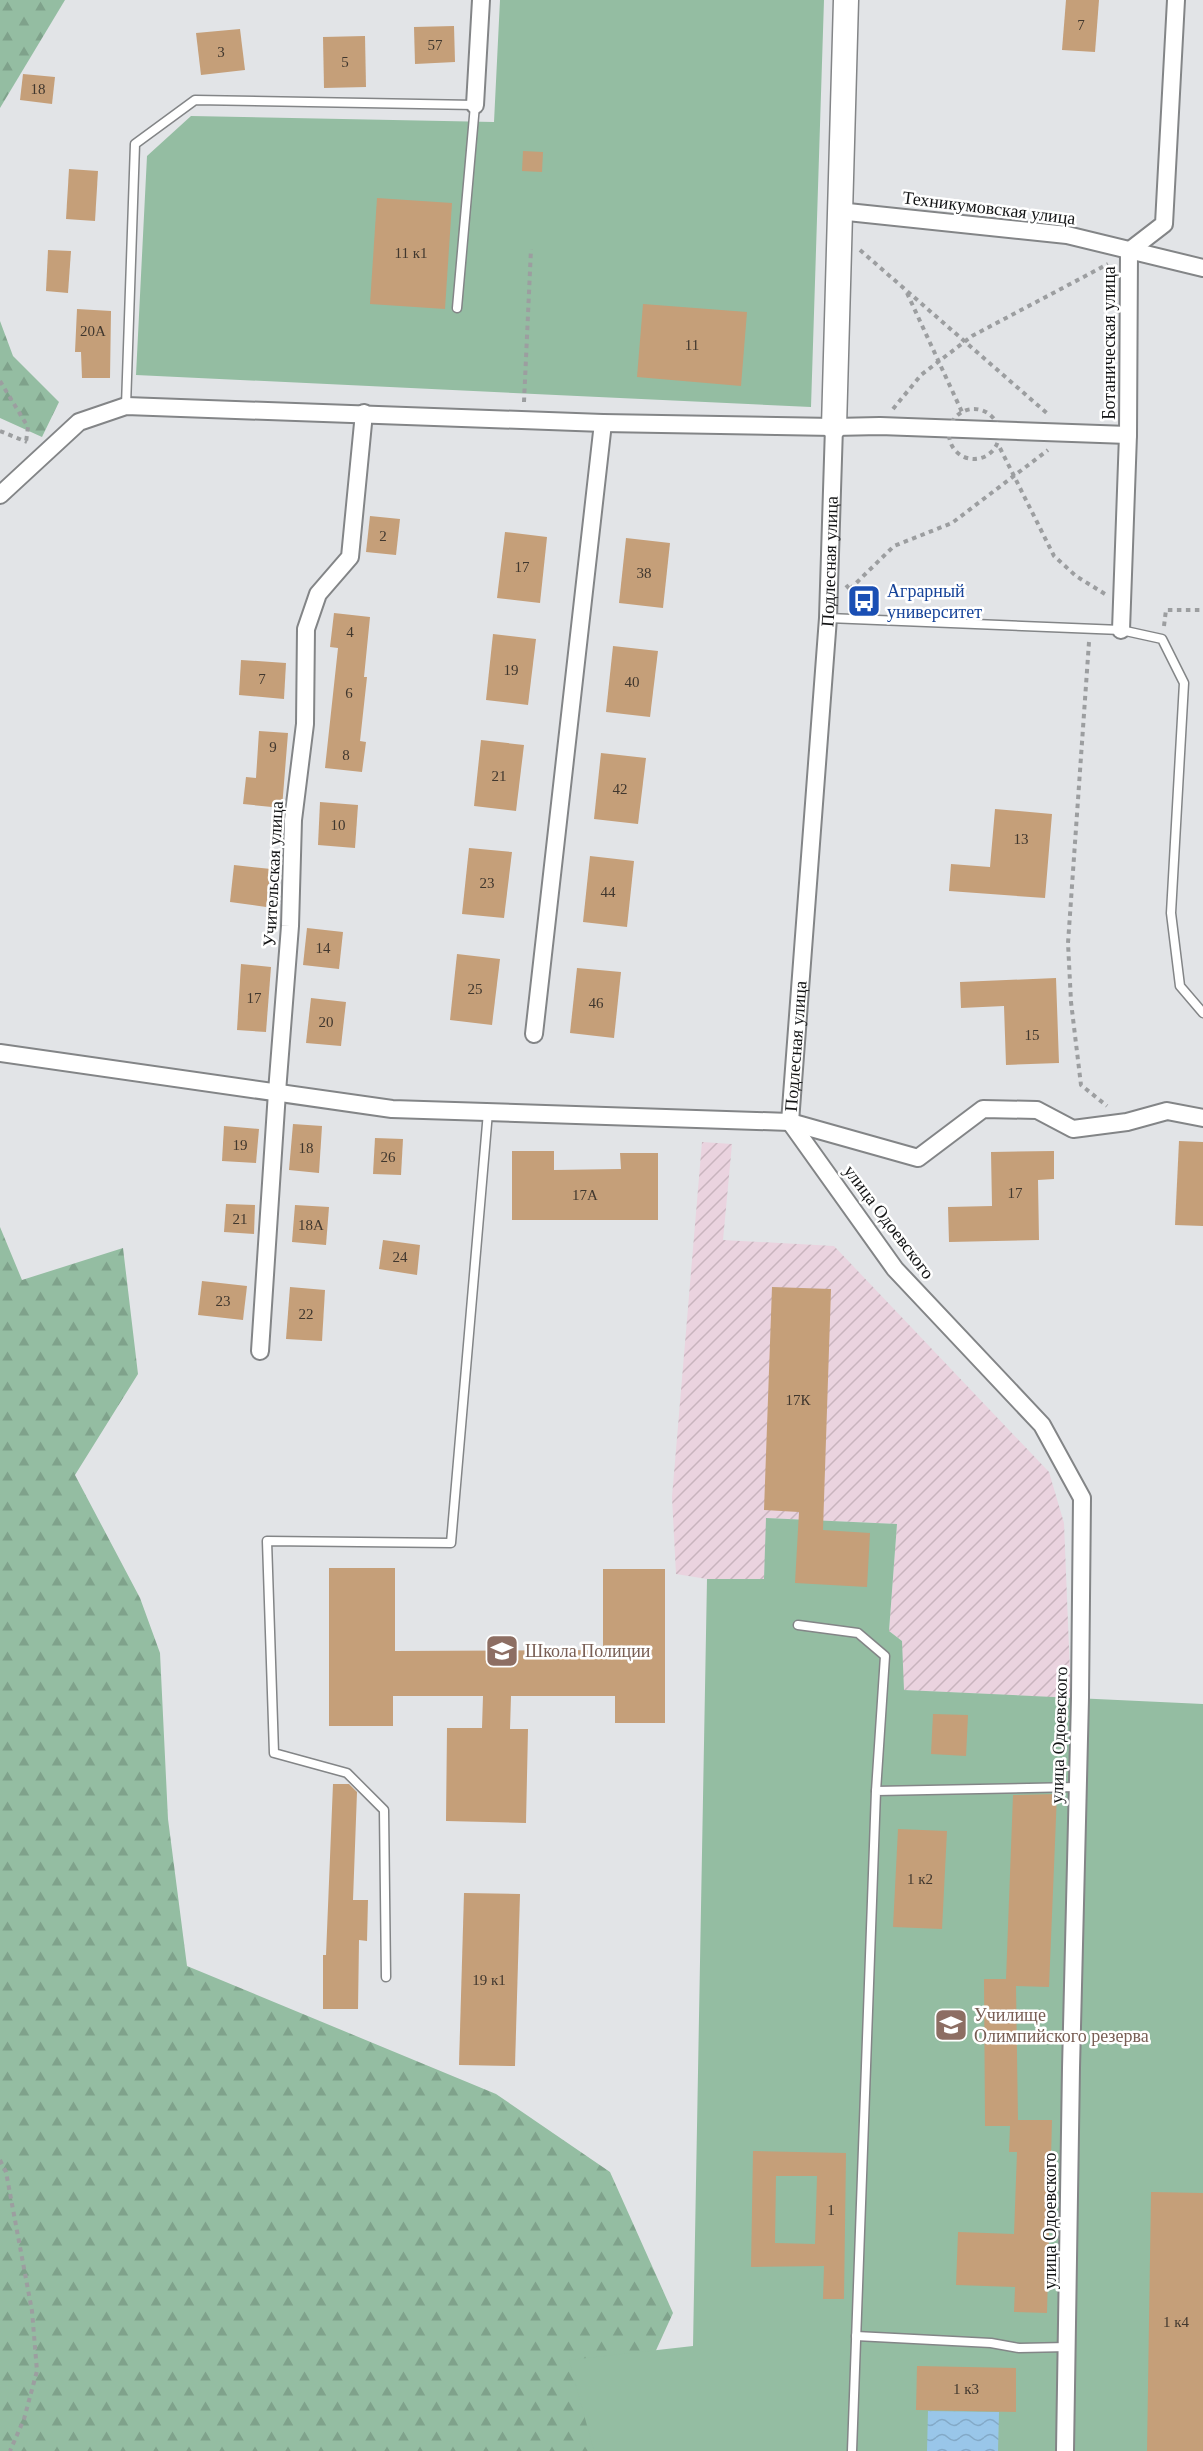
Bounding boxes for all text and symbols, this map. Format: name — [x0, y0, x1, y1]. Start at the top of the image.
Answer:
house number: 7 — [1077, 17, 1085, 33]
house number: 57 — [428, 37, 443, 53]
house number: 3 — [217, 44, 225, 60]
house number: 5 — [341, 54, 349, 70]
house number: 18 — [31, 81, 46, 97]
street label: Техникумовская улица — [901, 187, 1077, 229]
house number: 11 к1 — [395, 245, 427, 261]
street label: Ботаническая улица — [1099, 266, 1119, 420]
house number: 20А — [80, 323, 106, 339]
house number: 11 — [685, 337, 699, 353]
street label: Подлесная улица — [817, 496, 842, 628]
house number: 2 — [379, 528, 387, 544]
house number: 17 — [515, 559, 530, 575]
house number: 38 — [637, 565, 652, 581]
place label: Аграрный университет — [887, 581, 982, 622]
bus stop icon: Аграрный университет — [846, 583, 882, 619]
house number: 4 — [346, 624, 354, 640]
house number: 19 — [504, 662, 519, 678]
house number: 7 — [258, 671, 266, 687]
house number: 40 — [625, 674, 640, 690]
house number: 6 — [345, 685, 353, 701]
house number: 9 — [269, 739, 277, 755]
house number: 8 — [342, 747, 350, 763]
house number: 21 — [492, 768, 507, 784]
house number: 42 — [613, 781, 628, 797]
street label: Учительская улица — [259, 800, 287, 948]
house number: 10 — [331, 817, 346, 833]
house number: 13 — [1014, 831, 1029, 847]
house number: 23 — [480, 875, 495, 891]
house number: 44 — [601, 884, 616, 900]
house number: 14 — [316, 940, 331, 956]
street label: Подлесная улица — [781, 980, 811, 1112]
house number: 25 — [468, 981, 483, 997]
house number: 17 — [247, 990, 262, 1006]
house number: 46 — [589, 995, 604, 1011]
house number: 20 — [319, 1014, 334, 1030]
house number: 15 — [1025, 1027, 1040, 1043]
house number: 19 — [233, 1137, 248, 1153]
house number: 18 — [299, 1140, 314, 1156]
house number: 26 — [381, 1149, 396, 1165]
street label: улица Одоевского — [840, 1161, 938, 1283]
house number: 17 — [1008, 1185, 1023, 1201]
house number: 17А — [572, 1187, 598, 1203]
house number: 21 — [233, 1211, 248, 1227]
house number: 18А — [298, 1217, 324, 1233]
house number: 24 — [393, 1249, 408, 1265]
house number: 23 — [216, 1293, 231, 1309]
house number: 22 — [299, 1306, 314, 1322]
house number: 17К — [785, 1392, 811, 1408]
school or university icon: Школа Полиции — [484, 1633, 520, 1669]
place label: Школа Полиции — [525, 1641, 651, 1661]
street label: улица Одоевского — [1047, 1666, 1071, 1804]
house number: 1 к2 — [907, 1871, 933, 1887]
house number: 19 к1 — [472, 1972, 506, 1988]
place label: Училище Олимпийского резерва — [974, 2005, 1149, 2046]
school or university icon: Училище Олимпийского резерва — [933, 2007, 969, 2043]
street label: улица Одоевского — [1040, 2152, 1060, 2290]
house number: 1 — [827, 2202, 835, 2218]
house number: 1 к4 — [1163, 2314, 1190, 2330]
house number: 1 к3 — [953, 2381, 979, 2397]

